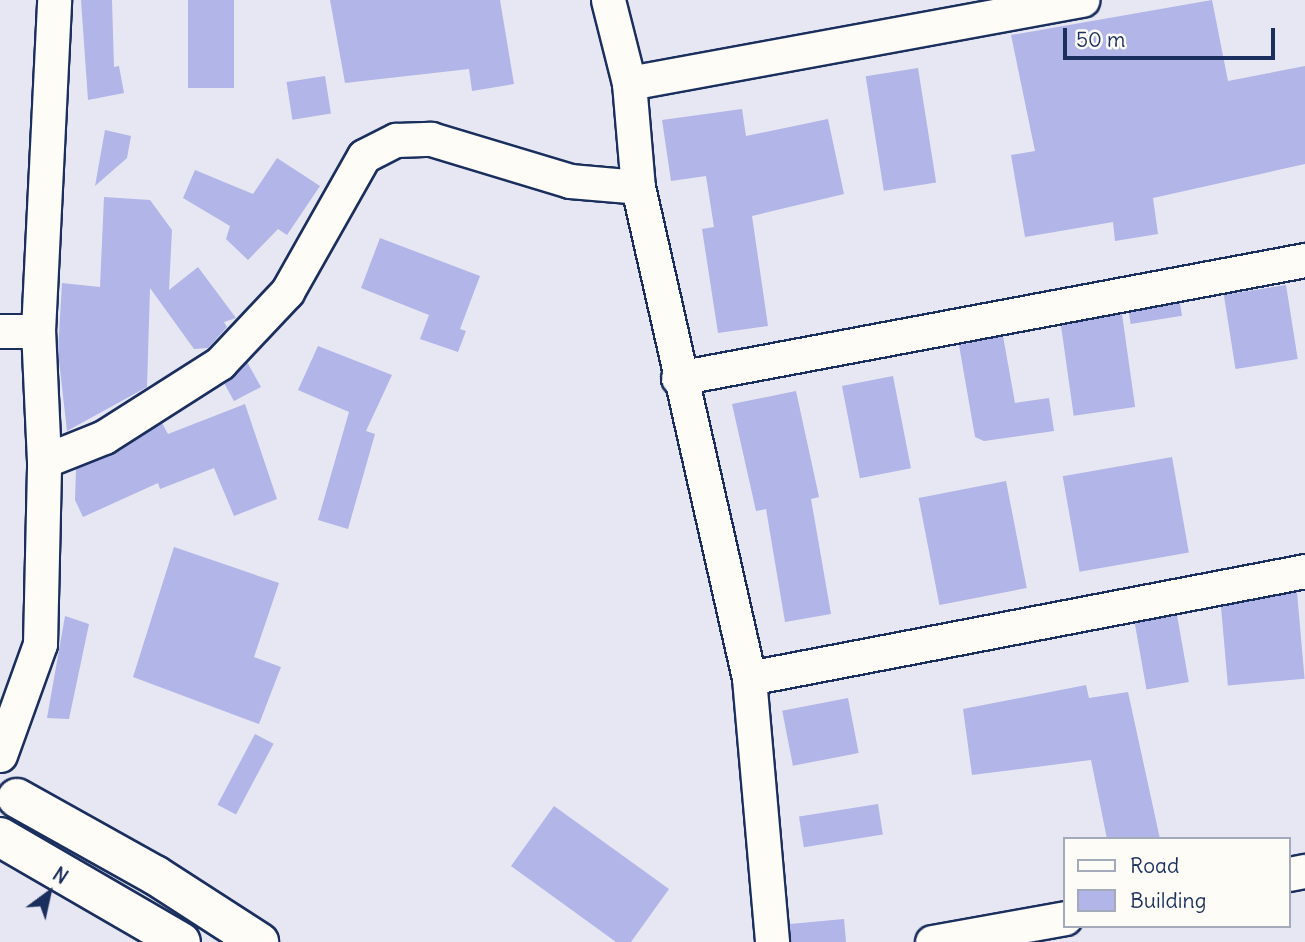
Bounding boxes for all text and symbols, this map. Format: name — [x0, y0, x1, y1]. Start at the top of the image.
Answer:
scale bar — [1067, 14, 1279, 58]
text: 50 m — [1076, 26, 1125, 53]
legend — [1064, 837, 1291, 928]
text: Road — [1130, 852, 1179, 879]
north arrow — [14, 858, 84, 928]
text: N — [48, 862, 72, 889]
text: Building — [1130, 887, 1206, 914]

